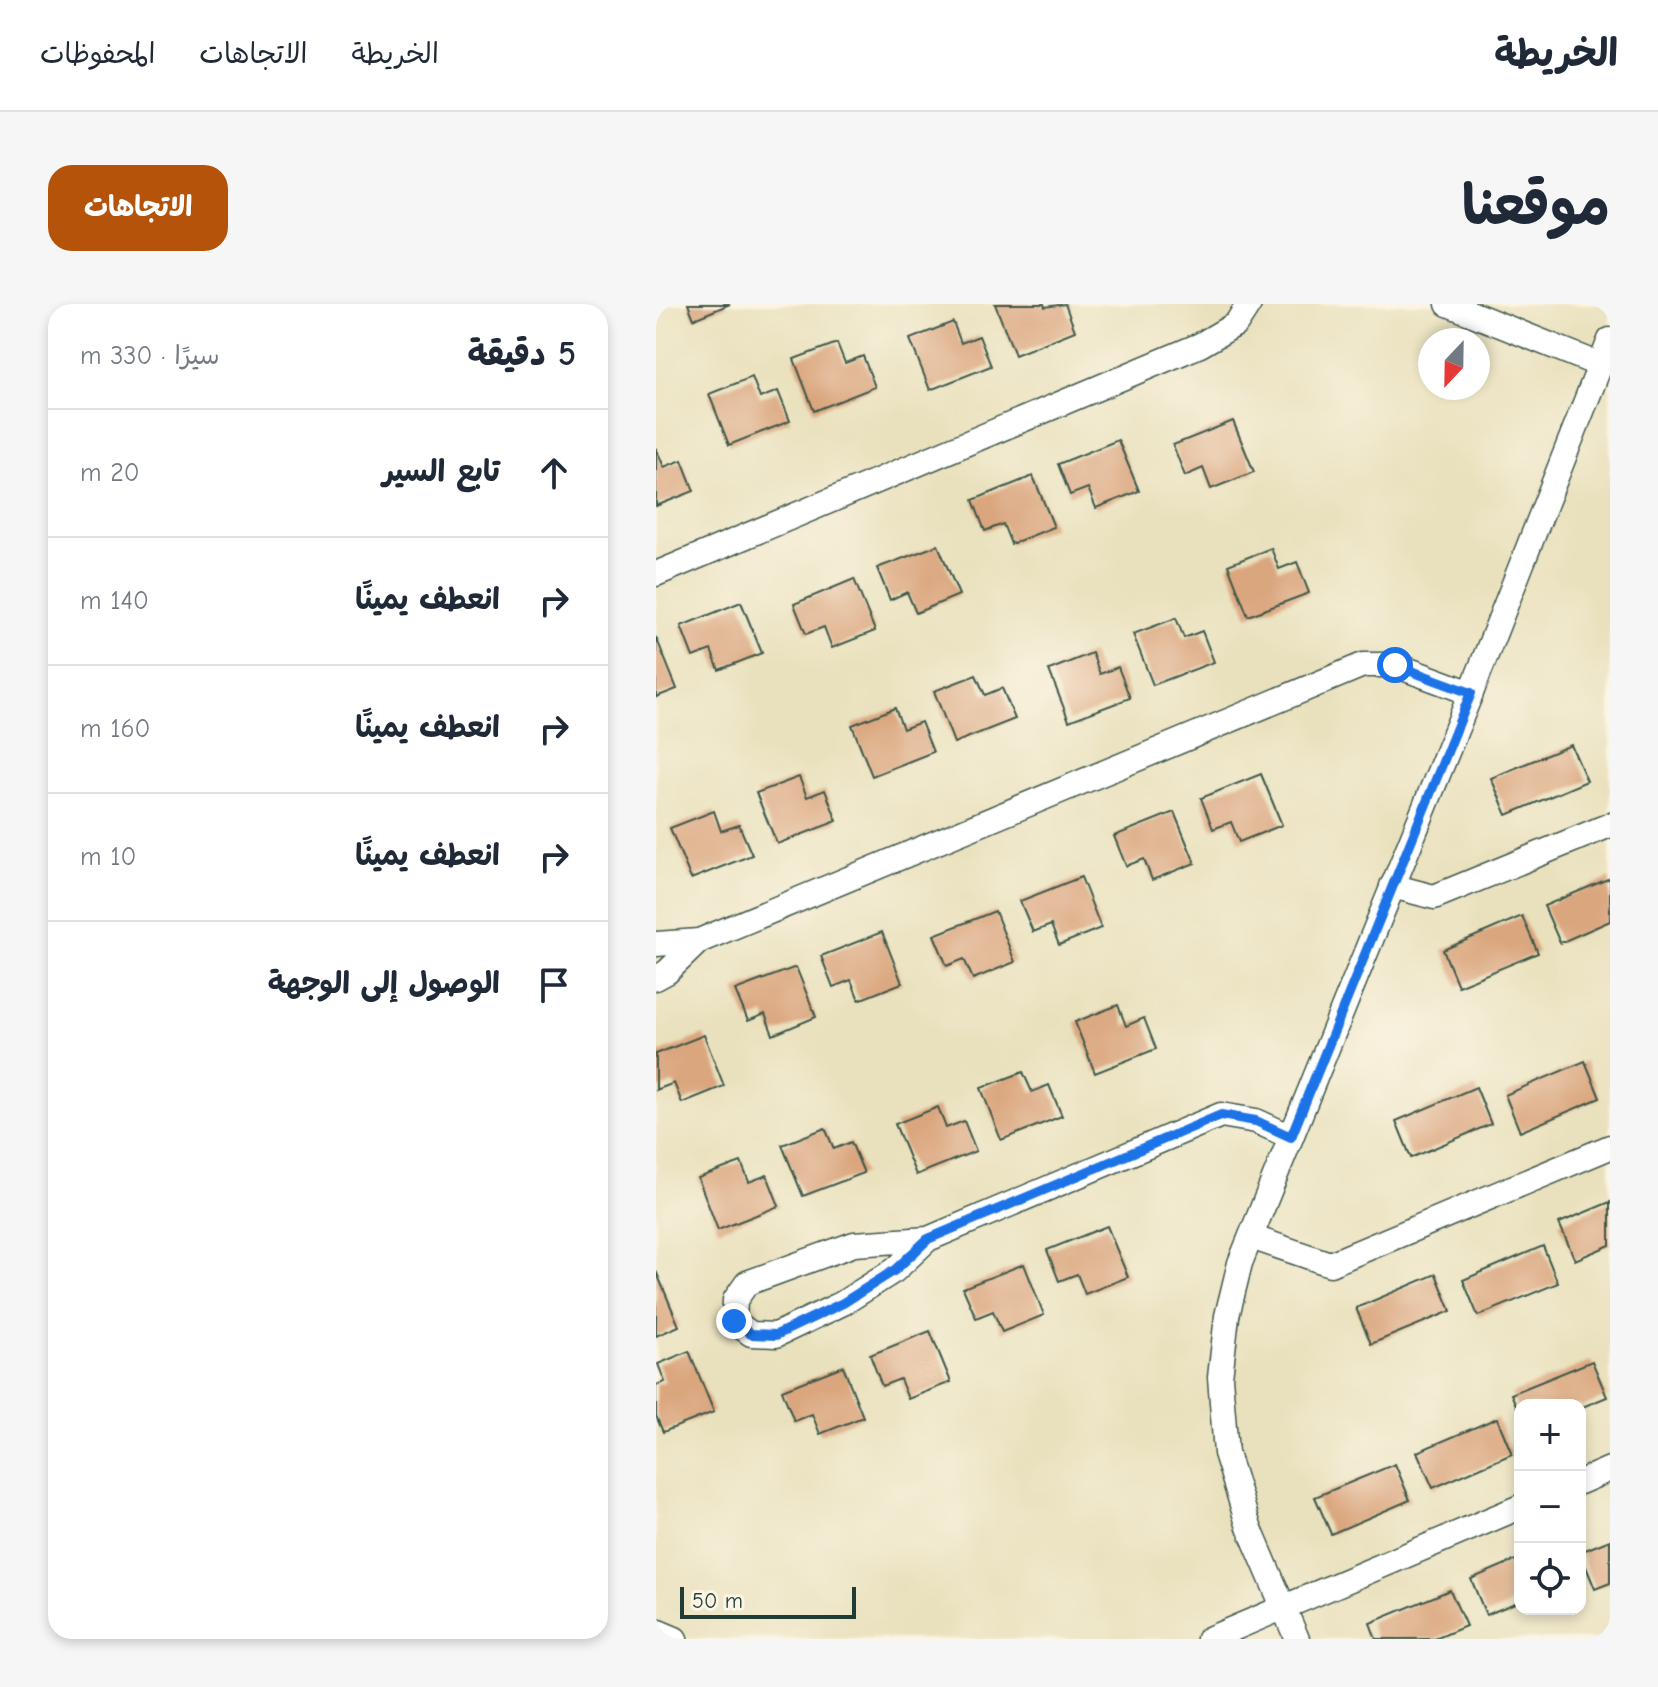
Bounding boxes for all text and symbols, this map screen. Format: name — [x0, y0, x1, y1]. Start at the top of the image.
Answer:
text: الخريطة — [1494, 32, 1618, 76]
text: المحفوظات — [40, 38, 155, 70]
text: الاتجاهات — [199, 38, 307, 70]
text: الخريطة — [351, 38, 439, 70]
button: الاتجاهات — [48, 165, 228, 251]
text: موقعنا — [1462, 174, 1610, 238]
north arrow — [1418, 328, 1490, 400]
text: 5 دقيقة — [467, 334, 576, 374]
text: سيرًا · 330 m — [80, 341, 220, 371]
icon: ahead — [532, 451, 576, 495]
text: تابع السير — [382, 454, 500, 489]
text: 20 m — [80, 458, 140, 488]
icon: right — [532, 579, 576, 623]
text: انعطف يمينًا — [355, 582, 500, 617]
text: 140 m — [80, 586, 149, 616]
route start — [1377, 647, 1413, 683]
icon: right — [532, 707, 576, 751]
text: انعطف يمينًا — [355, 710, 500, 745]
text: 160 m — [80, 714, 150, 744]
icon: right — [532, 835, 576, 879]
text: انعطف يمينًا — [355, 838, 500, 873]
text: 10 m — [80, 842, 136, 872]
icon: arrive — [532, 963, 576, 1007]
text: الوصول إلى الوجهة — [268, 966, 500, 1001]
route end — [716, 1303, 752, 1339]
map controls — [1514, 1399, 1586, 1615]
button: + — [1514, 1399, 1586, 1471]
button: − — [1514, 1471, 1586, 1543]
button: locate — [1514, 1543, 1586, 1615]
scale bar — [680, 1583, 856, 1619]
text: 50 m — [692, 1588, 743, 1614]

